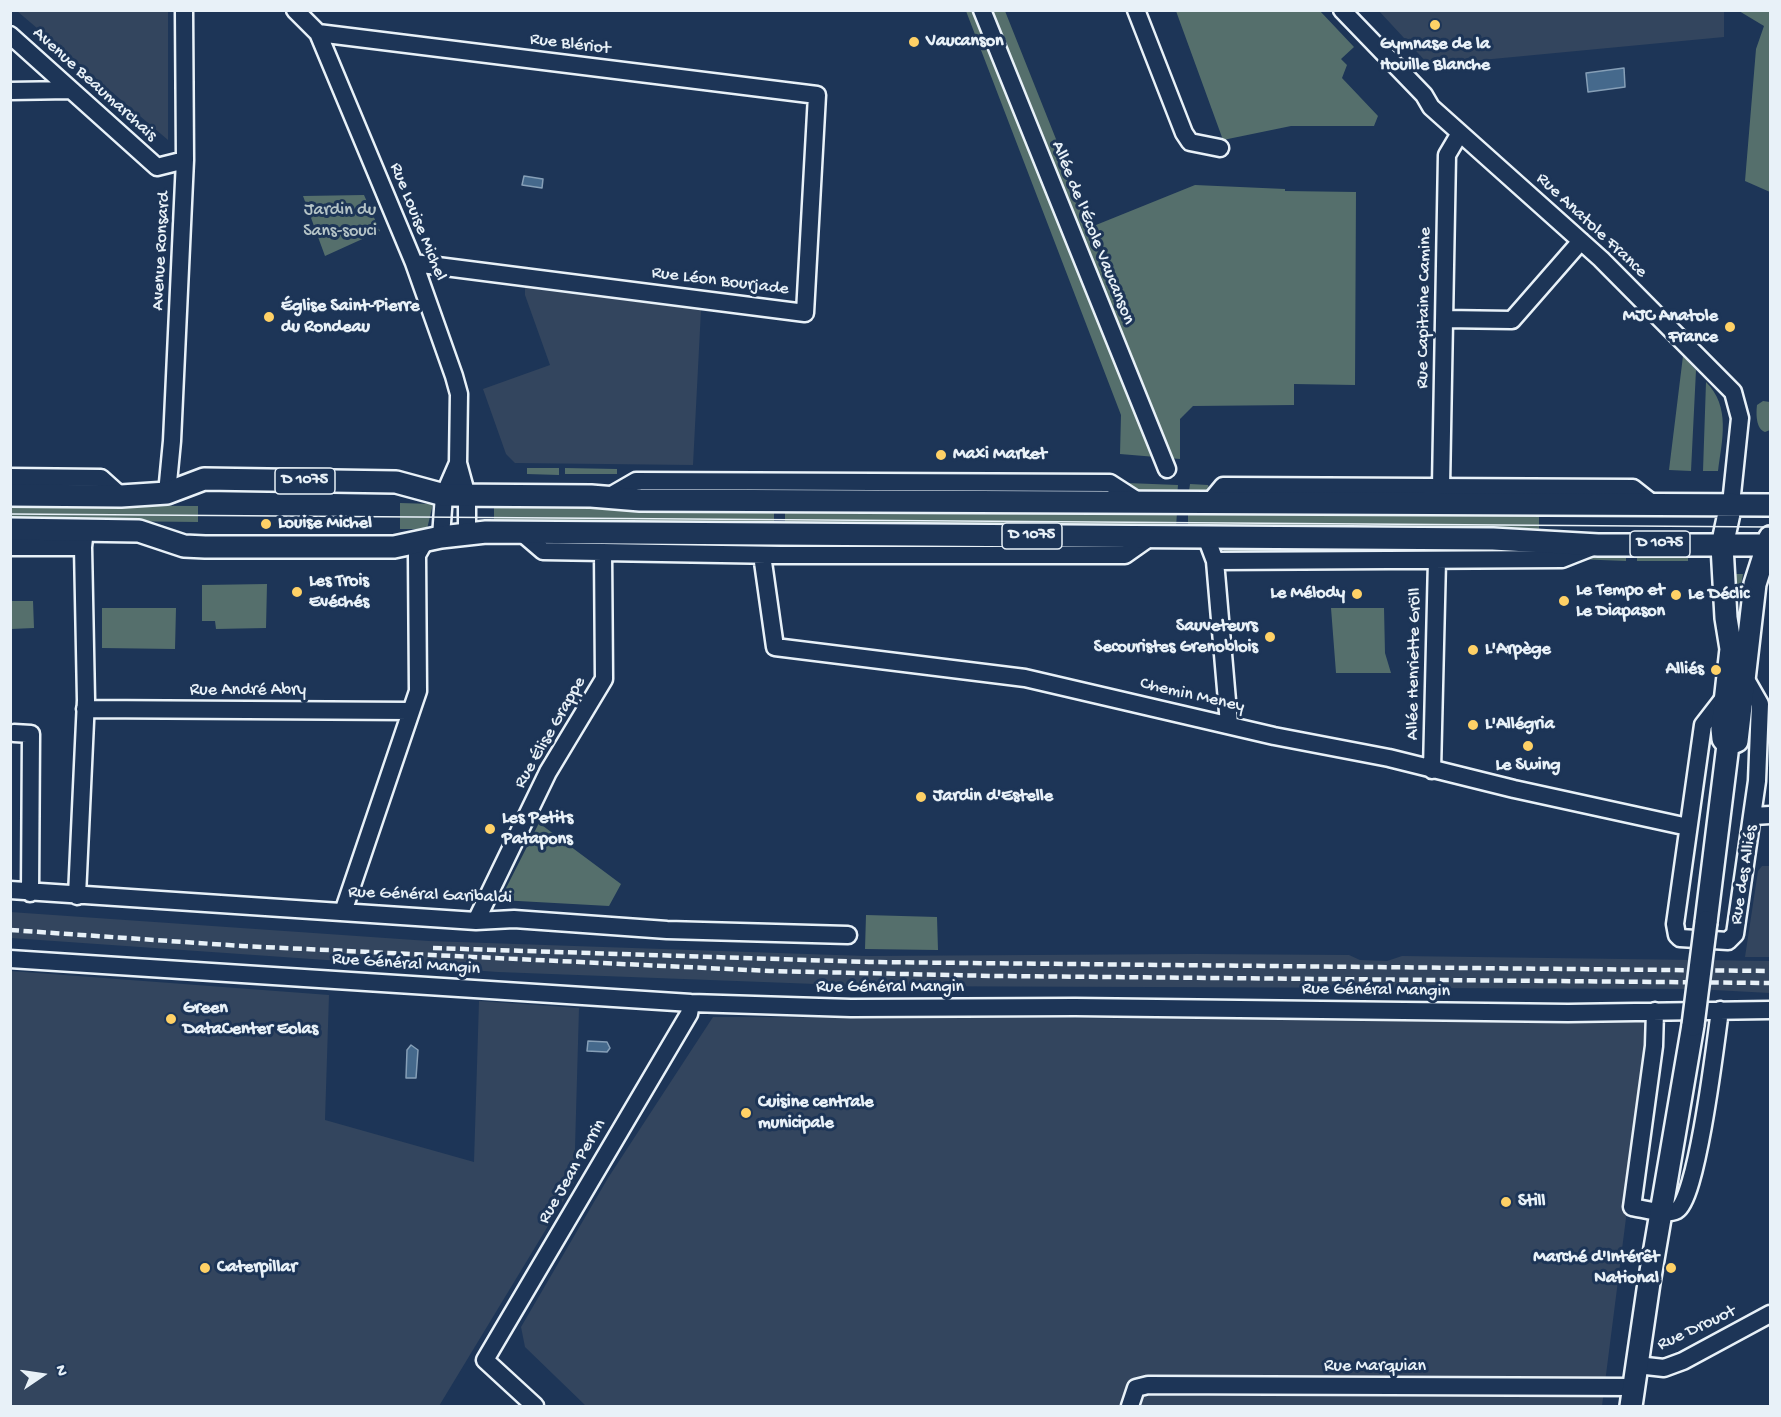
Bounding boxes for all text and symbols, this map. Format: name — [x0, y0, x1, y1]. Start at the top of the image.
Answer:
marker: Gymnase de la Houille Blanche — [1428, 18, 1442, 32]
street label: Avenue Beaumarchais — [27, 23, 161, 147]
street label: Rue Blériot — [529, 29, 611, 61]
place label: Vaucanson — [926, 31, 1004, 53]
place label: Gymnase de la Houille Blanche — [1380, 34, 1490, 76]
marker: Vaucanson — [907, 35, 921, 49]
street label: Allée de l'École Vaucanson — [1045, 138, 1139, 328]
street label: Rue Louise Michel — [384, 160, 450, 284]
street label: Rue Anatole France — [1531, 169, 1651, 283]
street label: Avenue Ronsard — [148, 191, 176, 311]
park label: Jardin du Sans-souci — [303, 200, 377, 242]
street label: Rue Capitaine Camine — [1413, 227, 1437, 389]
street label: Rue Léon Bourjade — [650, 263, 790, 301]
place label: Église Saint-Pierre du Rondeau — [281, 296, 419, 338]
place label: MJC Anatole France — [1623, 306, 1718, 348]
marker: Église Saint-Pierre du Rondeau — [262, 310, 276, 324]
marker: MJC Anatole France — [1723, 320, 1737, 334]
place label: Maxi Market — [953, 444, 1047, 466]
marker: Maxi Market — [934, 448, 948, 462]
road number: D 1075 — [275, 468, 335, 494]
place label: Louise Michel — [278, 513, 372, 535]
marker: Louise Michel — [259, 517, 273, 531]
road number: D 1075 — [1002, 523, 1062, 549]
road number: D 1075 — [1630, 531, 1690, 557]
place label: Les Trois Evéchés — [309, 571, 369, 614]
place label: Le Tempo et Le Diapason — [1576, 580, 1665, 622]
place label: Le Mélody — [1270, 583, 1345, 605]
place label: Le Déclic — [1688, 584, 1749, 606]
marker: Les Trois Evéchés — [290, 585, 304, 599]
marker: Le Mélody — [1350, 587, 1364, 601]
street label: Allée Henriette Gröll — [1403, 588, 1427, 740]
marker: Le Déclic — [1669, 588, 1683, 602]
marker: Le Tempo et Le Diapason — [1557, 594, 1571, 608]
place label: Sauveteurs Secouristes Grenoblois — [1094, 616, 1258, 658]
marker: Sauveteurs Secouristes Grenoblois — [1263, 630, 1277, 644]
place label: L'Arpège — [1485, 639, 1551, 661]
marker: L'Arpège — [1466, 643, 1480, 657]
place label: Alliés — [1666, 659, 1704, 681]
marker: Alliés — [1709, 663, 1723, 677]
street label: Rue Élise Grappe — [510, 673, 592, 793]
street label: Chemin Meney — [1138, 673, 1246, 719]
street label: Rue André Abry — [190, 680, 306, 702]
place label: L'Allégria — [1485, 714, 1555, 736]
marker: L'Allégria — [1466, 718, 1480, 732]
marker: Le Swing — [1521, 739, 1535, 753]
place label: Le Swing — [1495, 755, 1561, 777]
place label: Jardin d'Estelle — [933, 786, 1053, 808]
marker: Jardin d'Estelle — [914, 790, 928, 804]
place label: Les Petits Patapons — [502, 808, 573, 850]
marker: Les Petits Patapons — [483, 822, 497, 836]
street label: Rue des Alliés — [1726, 824, 1764, 926]
street label: Rue Général Garibaldi — [348, 882, 512, 910]
street label: Rue Général Mangin — [331, 949, 481, 981]
street label: Rue Général Mangin — [816, 977, 964, 999]
street label: Rue Général Mangin — [1302, 979, 1450, 1003]
place label: Green DataCenter Eolas — [183, 998, 318, 1040]
marker: Green DataCenter Eolas — [164, 1012, 178, 1026]
place label: Cuisine centrale municipale — [758, 1092, 874, 1134]
marker: Cuisine centrale municipale — [739, 1106, 753, 1120]
street label: Rue Jean Perrin — [534, 1116, 612, 1228]
place label: Still — [1518, 1191, 1546, 1213]
marker: Still — [1499, 1195, 1513, 1209]
place label: Marché d'Intérêt National — [1533, 1247, 1659, 1290]
place label: Caterpillar — [217, 1257, 297, 1279]
marker: Caterpillar — [198, 1261, 212, 1275]
marker: Marché d'Intérêt National — [1664, 1261, 1678, 1275]
street label: Rue Drouot — [1654, 1301, 1740, 1357]
north arrow — [12, 1345, 72, 1405]
street label: Rue Marquian — [1324, 1356, 1426, 1378]
text: N — [50, 1364, 70, 1378]

